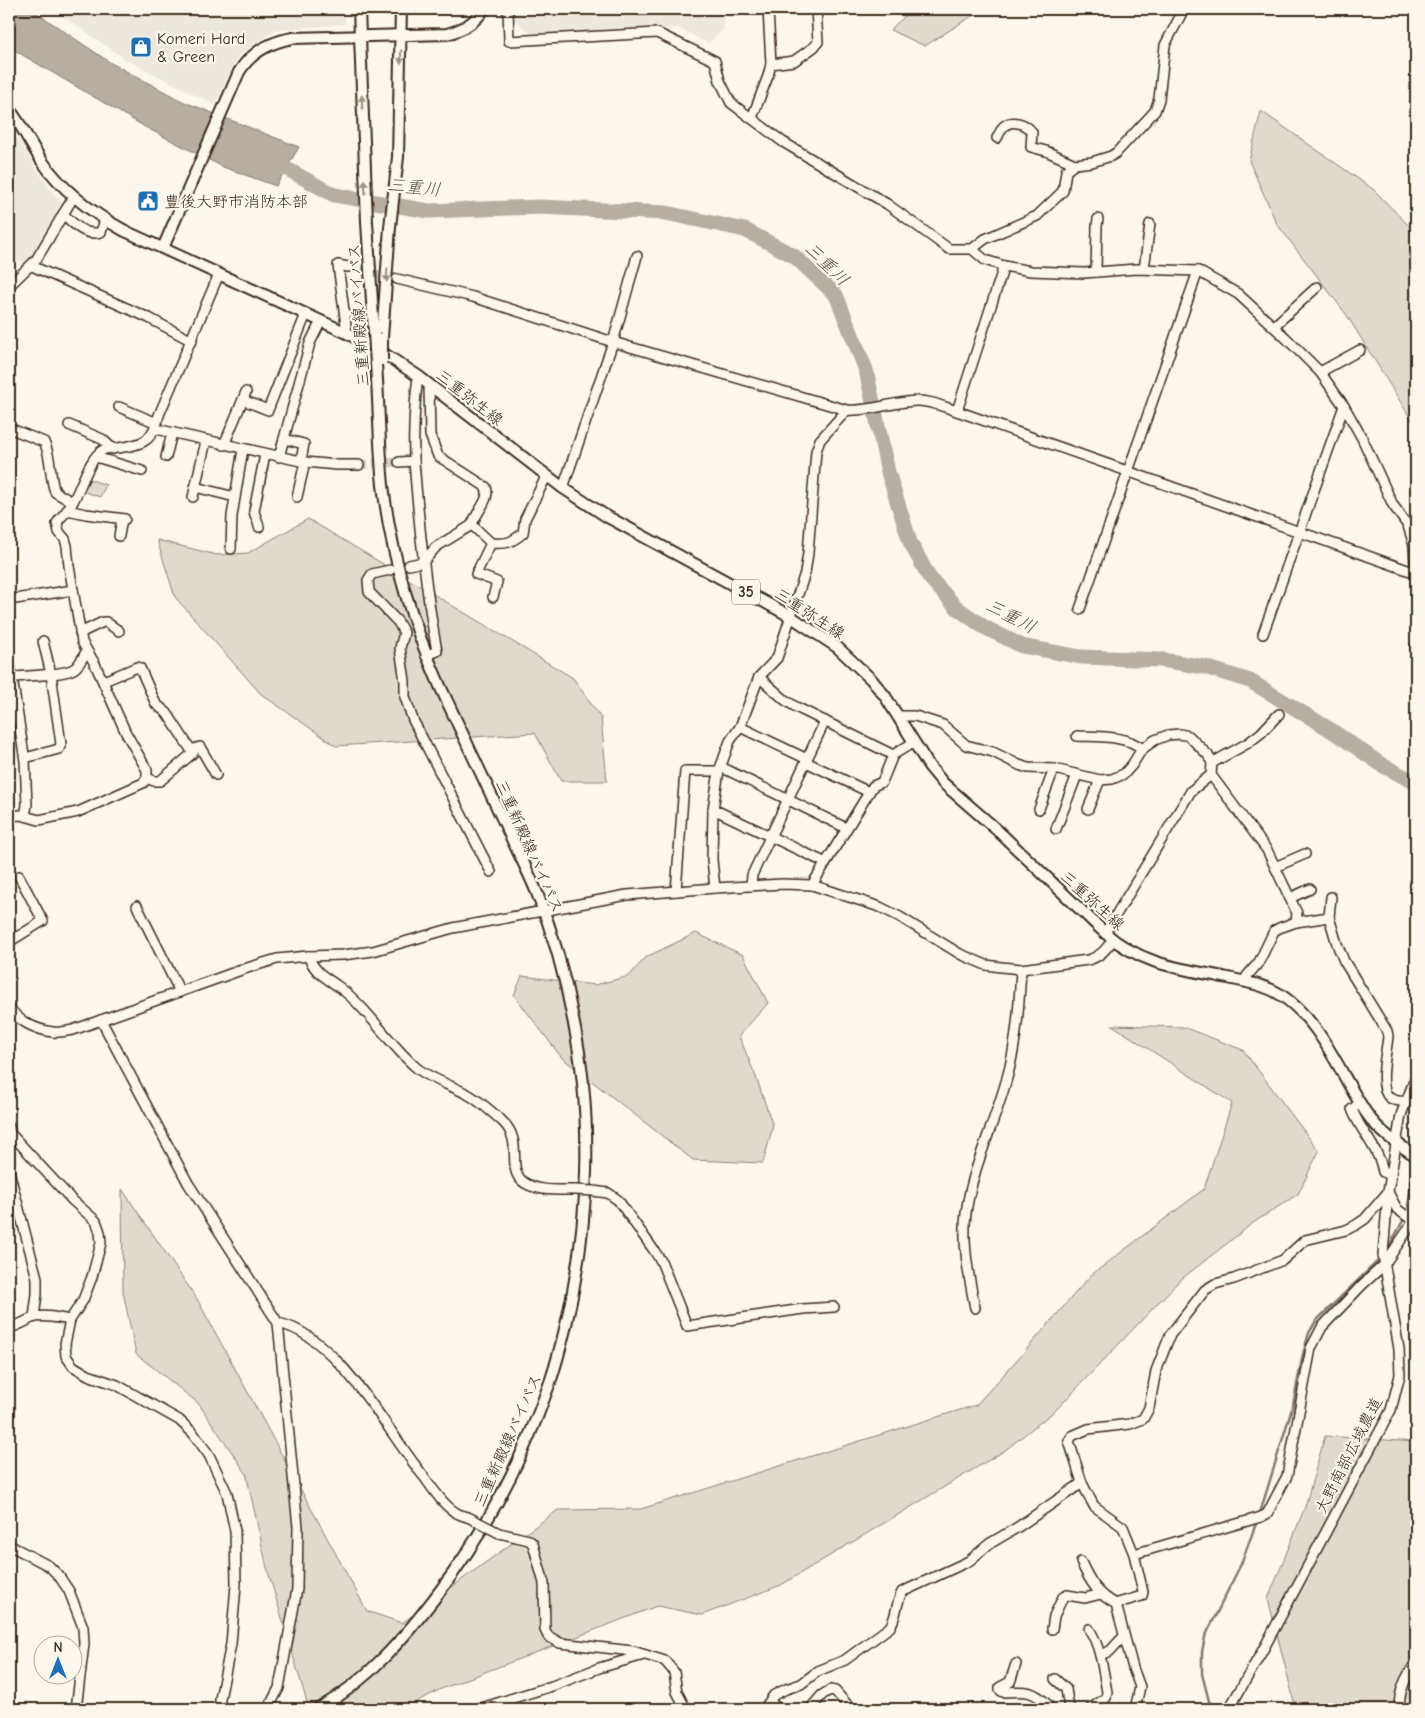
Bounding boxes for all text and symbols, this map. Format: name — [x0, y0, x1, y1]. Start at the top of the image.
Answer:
place label: Komeri Hard & Green — [157, 30, 245, 66]
shop icon: Komeri Hard & Green — [129, 35, 153, 59]
one-way arrow — [396, 50, 404, 66]
one-way arrow — [357, 94, 365, 110]
water label: 三重川 — [386, 174, 442, 201]
one-way arrow — [361, 178, 369, 194]
public building icon: 豊後大野市消防本部 — [136, 189, 160, 213]
place label: 豊後大野市消防本部 — [164, 193, 308, 211]
water label: 三重川 — [800, 238, 853, 291]
street label: 三重新殿線バイパス — [345, 243, 373, 387]
one-way arrow — [383, 268, 391, 284]
street label: 三重弥生線 — [432, 366, 506, 430]
road number: 35 — [732, 580, 760, 604]
street label: 三重弥生線 — [771, 585, 848, 643]
water label: 三重川 — [982, 595, 1040, 638]
street label: 三重新殿線バイパス — [492, 777, 567, 916]
street label: 三重弥生線 — [1057, 867, 1128, 934]
street label: 三重新殿線バイパス — [470, 1371, 545, 1510]
street label: 大野南部広域農道 — [1312, 1394, 1386, 1517]
north arrow — [32, 1636, 82, 1686]
text: N — [53, 1639, 63, 1656]

